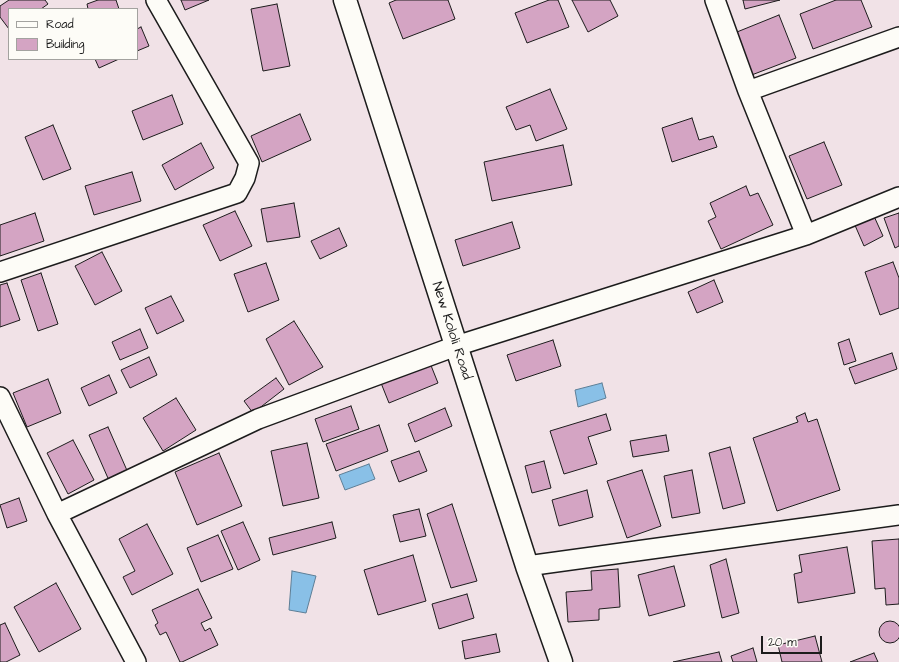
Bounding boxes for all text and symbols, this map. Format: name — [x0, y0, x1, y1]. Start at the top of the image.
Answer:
legend — [8, 8, 138, 60]
text: Road — [46, 16, 74, 33]
text: Building — [46, 36, 84, 53]
street label: New Kololi Road — [427, 280, 475, 382]
scale bar — [763, 628, 824, 654]
text: 20 m — [768, 634, 797, 651]

